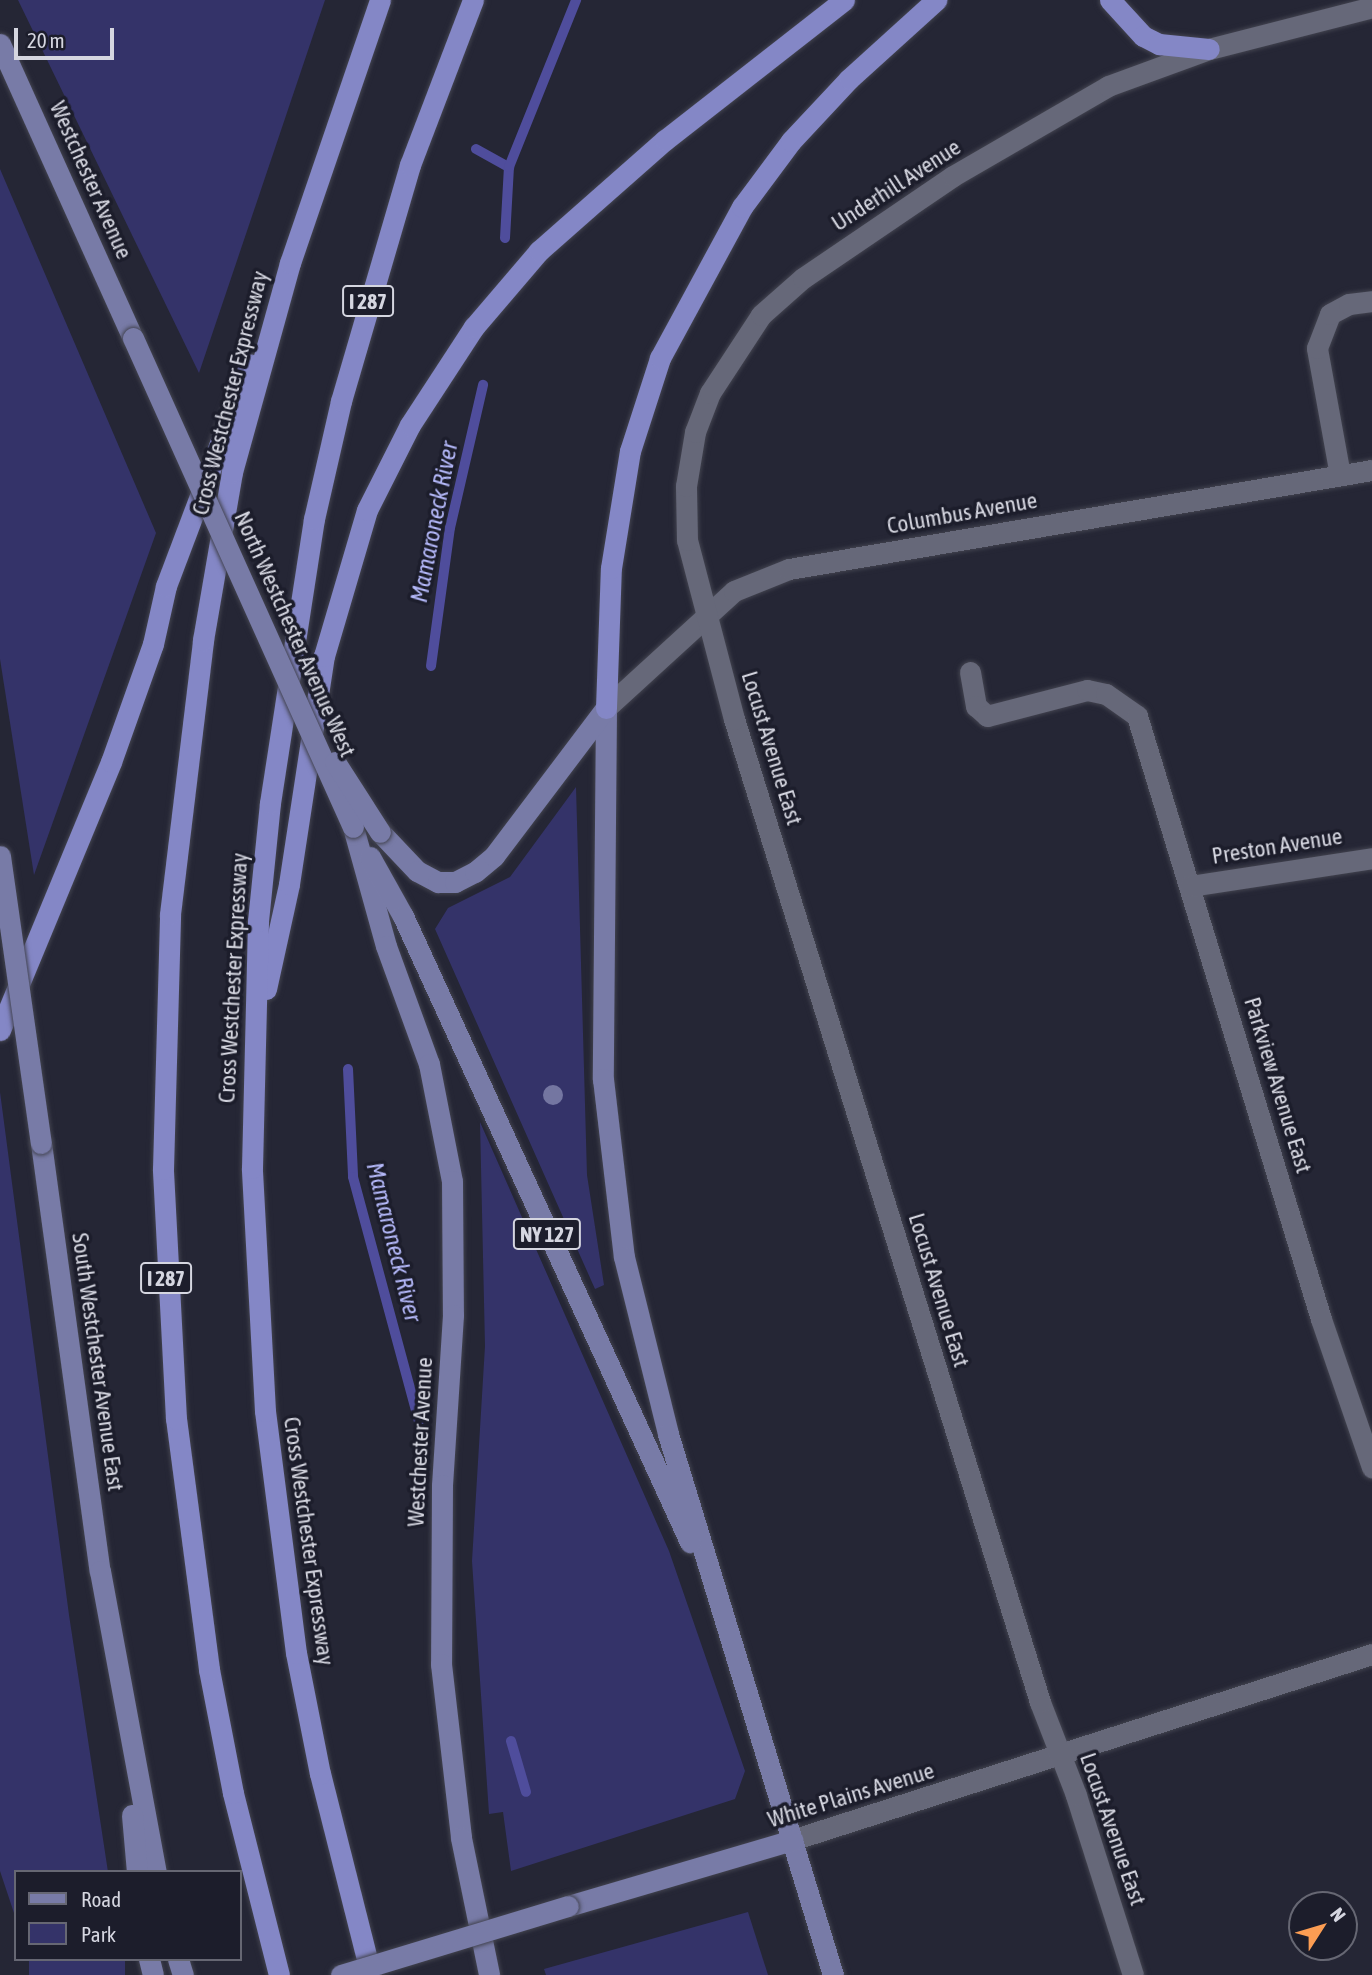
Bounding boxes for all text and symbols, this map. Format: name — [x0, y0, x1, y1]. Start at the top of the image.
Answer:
scale bar — [18, 14, 117, 58]
text: 20 m — [27, 28, 65, 52]
street label: Westchester Avenue — [44, 97, 138, 263]
street label: Underhill Avenue — [826, 133, 966, 237]
street label: Cross Westchester Expressway — [186, 268, 274, 518]
road number: I 287 — [342, 284, 394, 318]
water label: Mamaroneck River — [404, 439, 464, 605]
street label: Columbus Avenue — [885, 486, 1039, 540]
street label: North Westchester Avenue West — [228, 507, 362, 761]
street label: Locust Avenue East — [736, 668, 808, 828]
street label: Preston Avenue — [1210, 822, 1344, 870]
street label: Cross Westchester Expressway — [213, 852, 253, 1104]
street label: Parkview Avenue East — [1238, 994, 1318, 1176]
water label: Mamaroneck River — [360, 1159, 428, 1325]
street label: Locust Avenue East — [903, 1210, 975, 1370]
road number: NY 127 — [512, 1216, 582, 1252]
street label: South Westchester Avenue East — [66, 1231, 130, 1493]
road number: I 287 — [140, 1260, 192, 1296]
street label: Westchester Avenue — [402, 1357, 438, 1527]
street label: Cross Westchester Expressway — [278, 1415, 340, 1667]
street label: Locust Avenue East — [1074, 1749, 1152, 1909]
street label: White Plains Avenue — [764, 1757, 938, 1833]
legend — [14, 1870, 242, 1961]
text: Road — [81, 1887, 121, 1911]
north arrow — [1288, 1891, 1358, 1961]
text: N — [1326, 1903, 1350, 1926]
text: Park — [81, 1922, 116, 1946]

